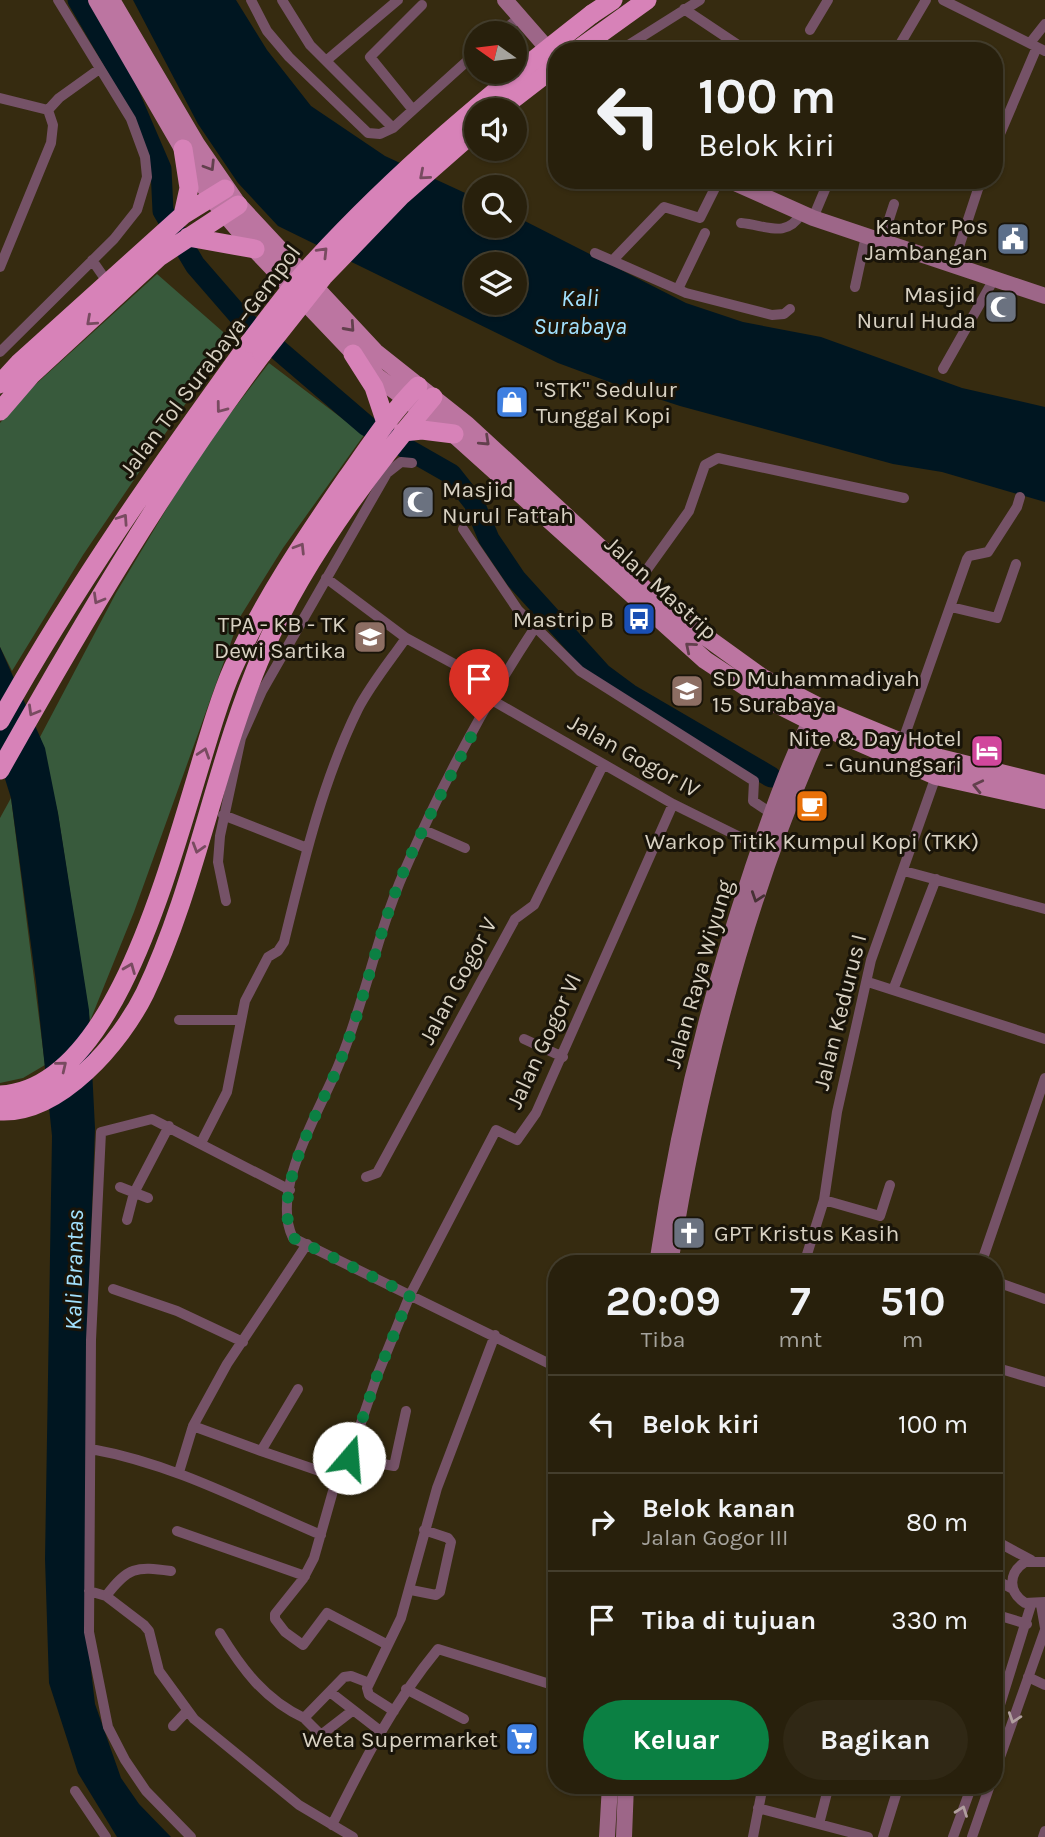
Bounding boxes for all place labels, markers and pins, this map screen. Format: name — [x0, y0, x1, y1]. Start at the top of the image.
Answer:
place label: Kantor Pos Jambangan — [865, 213, 988, 266]
public building icon: Kantor Pos Jambangan — [994, 220, 1032, 258]
place label: Masjid Nurul Huda — [857, 281, 976, 334]
mosque icon: Masjid Nurul Huda — [982, 288, 1020, 326]
place label: "STK" Sedulur Tunggal Kopi — [536, 376, 677, 429]
shop icon: "STK" Sedulur Tunggal Kopi — [493, 383, 531, 421]
place label: Masjid Nurul Fattah — [442, 476, 574, 529]
mosque icon: Masjid Nurul Fattah — [399, 483, 437, 521]
bus stop icon: Mastrip B — [620, 600, 658, 638]
place label: Mastrip B — [513, 606, 614, 633]
place label: TPA - KB - TK Dewi Sartika — [214, 611, 346, 664]
school or university icon: TPA - KB - TK Dewi Sartika — [351, 618, 389, 656]
pin — [449, 649, 509, 721]
place label: SD Muhammadiyah 15 Surabaya — [712, 665, 920, 718]
school or university icon: SD Muhammadiyah 15 Surabaya — [668, 672, 706, 710]
place label: Nite & Day Hotel - Gunungsari — [788, 725, 962, 778]
hotel icon: Nite & Day Hotel - Gunungsari — [968, 732, 1006, 770]
cafe icon: Warkop Titik Kumpul Kopi (TKK) — [793, 787, 831, 825]
place label: Warkop Titik Kumpul Kopi (TKK) — [645, 828, 979, 855]
church icon: GPT Kristus Kasih — [670, 1214, 708, 1252]
place label: GPT Kristus Kasih — [714, 1220, 899, 1247]
supermarket icon: Weta Supermarket — [503, 1720, 541, 1758]
place label: Weta Supermarket — [302, 1726, 498, 1753]

